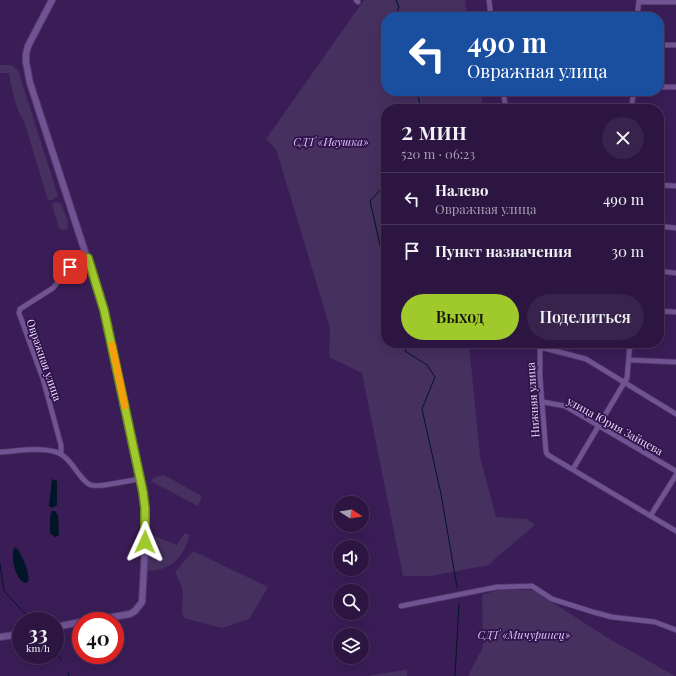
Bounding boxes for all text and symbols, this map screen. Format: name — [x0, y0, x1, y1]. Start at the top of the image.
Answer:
text: 490 m — [467, 23, 547, 60]
icon: left — [401, 28, 453, 80]
text: Овражная улица — [467, 59, 607, 83]
text: 2 мин — [401, 114, 467, 146]
button: close — [602, 117, 644, 159]
park label: СДТ «Ивушка» — [293, 134, 369, 149]
text: 520 m · 06:23 — [401, 145, 475, 162]
text: Налево — [435, 180, 488, 200]
icon: left — [401, 188, 423, 210]
text: 490 m — [603, 189, 644, 209]
text: Овражная улица — [435, 200, 536, 217]
icon: arrive — [401, 240, 423, 262]
text: Пункт назначения — [435, 241, 572, 261]
text: 30 m — [611, 241, 644, 261]
pin — [53, 250, 87, 284]
icon: arrive — [59, 256, 81, 278]
button: Выход — [401, 294, 519, 340]
button: Поделиться — [527, 294, 644, 340]
street label: Овражная улица — [23, 317, 66, 403]
street label: Нижняя улица — [522, 361, 543, 438]
street label: улица Юрия Зайцева — [564, 392, 666, 458]
north arrow — [333, 496, 369, 532]
map controls — [333, 496, 369, 664]
position arrow — [124, 521, 166, 563]
button: sound — [333, 540, 369, 576]
button: search — [333, 584, 369, 620]
speed limit sign: 40 — [72, 612, 124, 664]
text: 33 — [28, 619, 48, 646]
park label: СДТ «Мичуринец» — [478, 627, 571, 642]
button: layers — [333, 628, 369, 664]
text: km/h — [26, 641, 50, 655]

